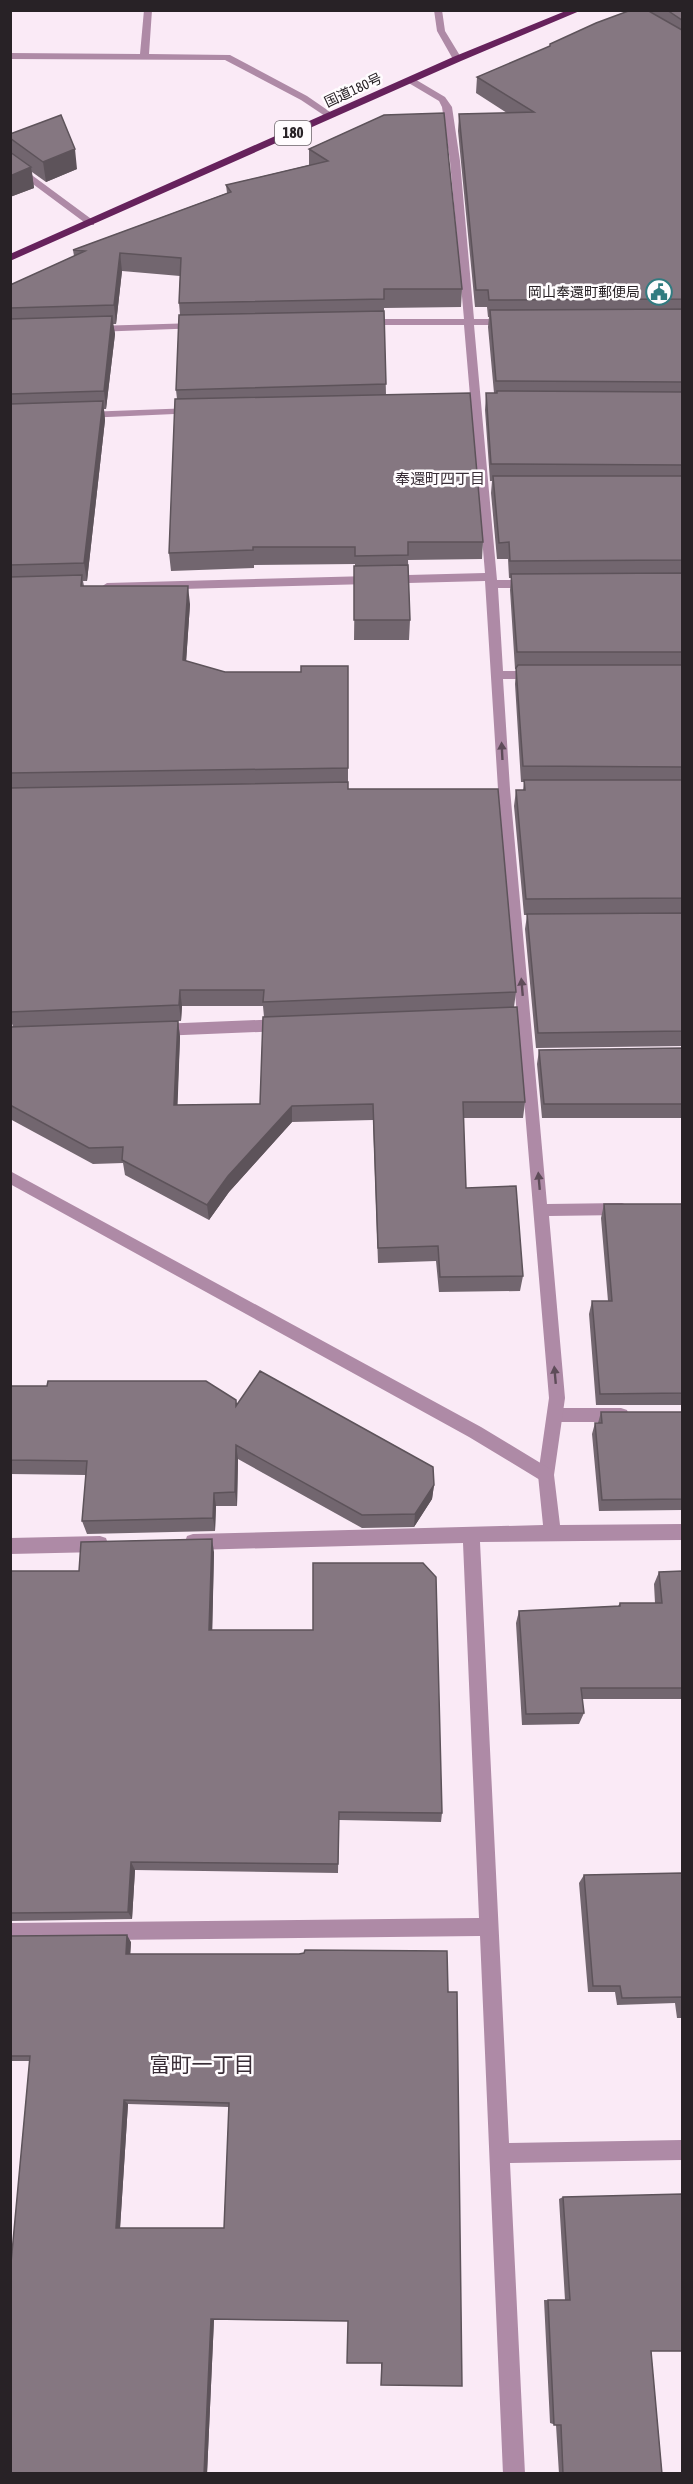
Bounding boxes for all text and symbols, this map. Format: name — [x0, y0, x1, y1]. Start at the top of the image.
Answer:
street label: 国道180号 — [322, 70, 384, 110]
road number: 180 — [275, 121, 311, 145]
public building icon: 岡山奉還町郵便局 — [644, 277, 674, 307]
place label: 岡山奉還町郵便局 — [528, 284, 640, 300]
district label: 奉還町四丁目 — [395, 470, 485, 487]
one-way arrow — [497, 741, 506, 760]
one-way arrow — [517, 977, 527, 996]
one-way arrow — [534, 1172, 543, 1191]
one-way arrow — [551, 1366, 560, 1385]
district label: 富町一丁目 — [150, 2052, 255, 2076]

